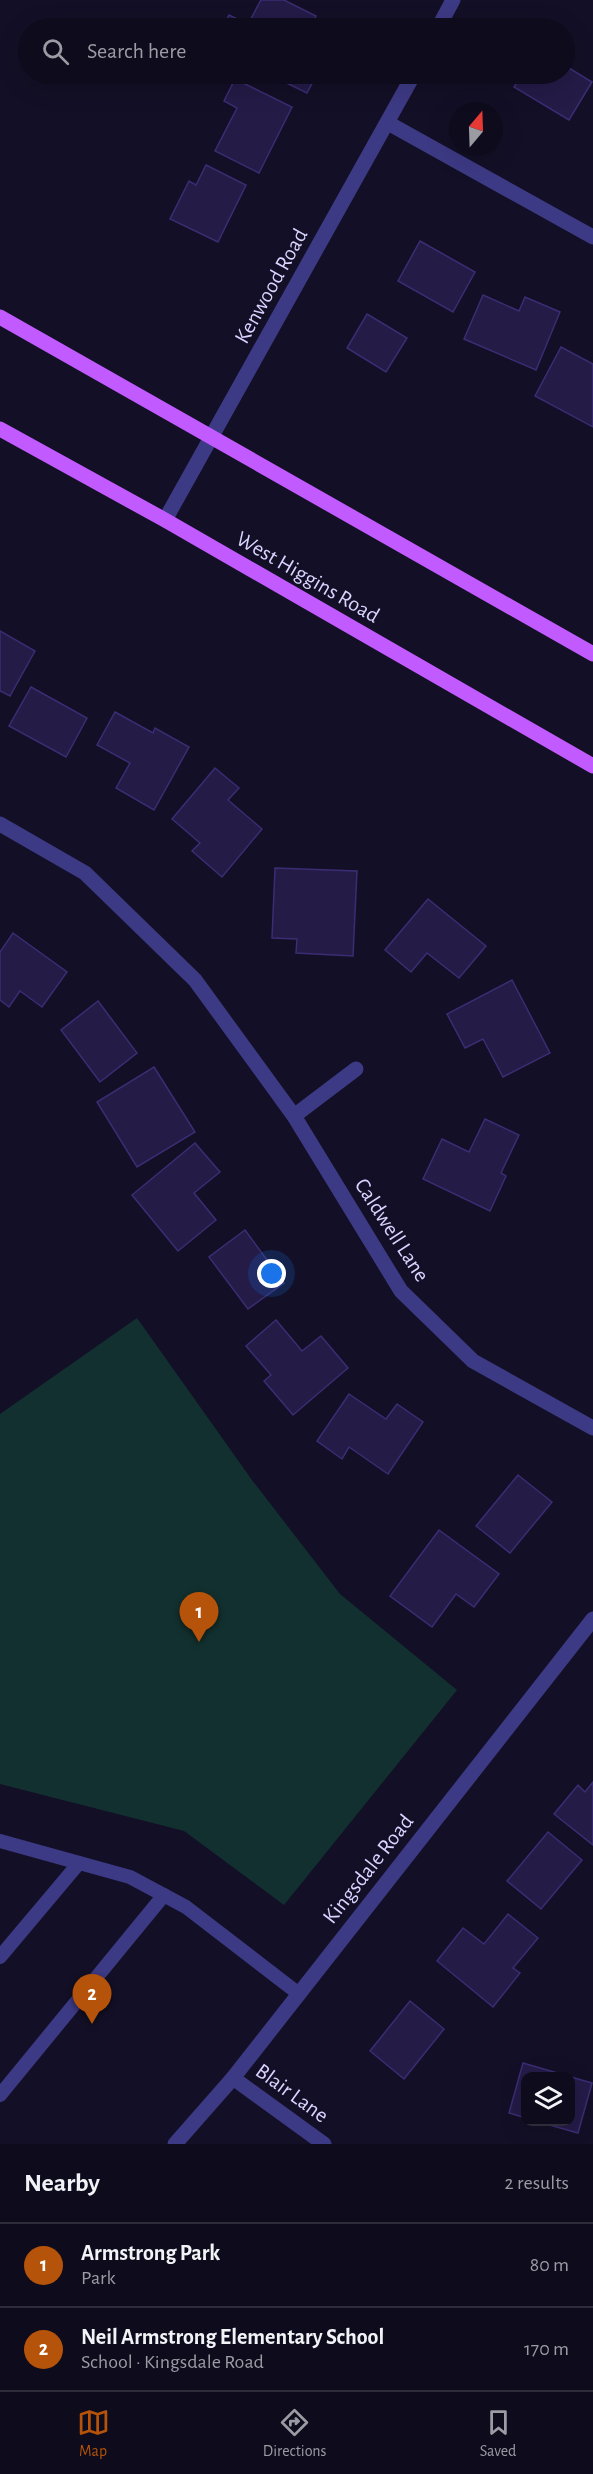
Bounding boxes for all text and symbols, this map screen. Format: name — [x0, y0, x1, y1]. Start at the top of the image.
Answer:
search box — [18, 18, 575, 84]
icon: search — [39, 35, 72, 68]
text: Search here — [87, 40, 186, 62]
north arrow — [449, 102, 503, 156]
street label: Kenwood Road — [230, 225, 312, 347]
street label: West Higgins Road — [233, 527, 383, 627]
street label: Caldwell Lane — [351, 1174, 433, 1286]
your location — [257, 1259, 286, 1288]
pin: 1 — [180, 1592, 218, 1642]
street label: Kingsdale Road — [319, 1810, 417, 1928]
pin: 2 — [72, 1974, 112, 2024]
street label: Blair Lane — [252, 2059, 332, 2127]
map controls — [521, 2072, 575, 2126]
button: layers — [521, 2072, 575, 2126]
text: Nearby — [24, 2170, 100, 2196]
text: 2 results — [505, 2173, 569, 2193]
text: Armstrong Park — [81, 2242, 220, 2264]
text: 1 — [40, 2255, 47, 2275]
text: 80 m — [530, 2255, 569, 2275]
text: Park — [81, 2268, 116, 2288]
text: Neil Armstrong Elementary School — [81, 2326, 384, 2348]
text: 2 — [39, 2339, 48, 2359]
text: 170 m — [524, 2339, 569, 2359]
text: School · Kingsdale Road — [81, 2352, 264, 2372]
tab: Map — [77, 2406, 110, 2461]
tab: Directions — [263, 2406, 327, 2461]
tab: Saved — [480, 2406, 516, 2461]

